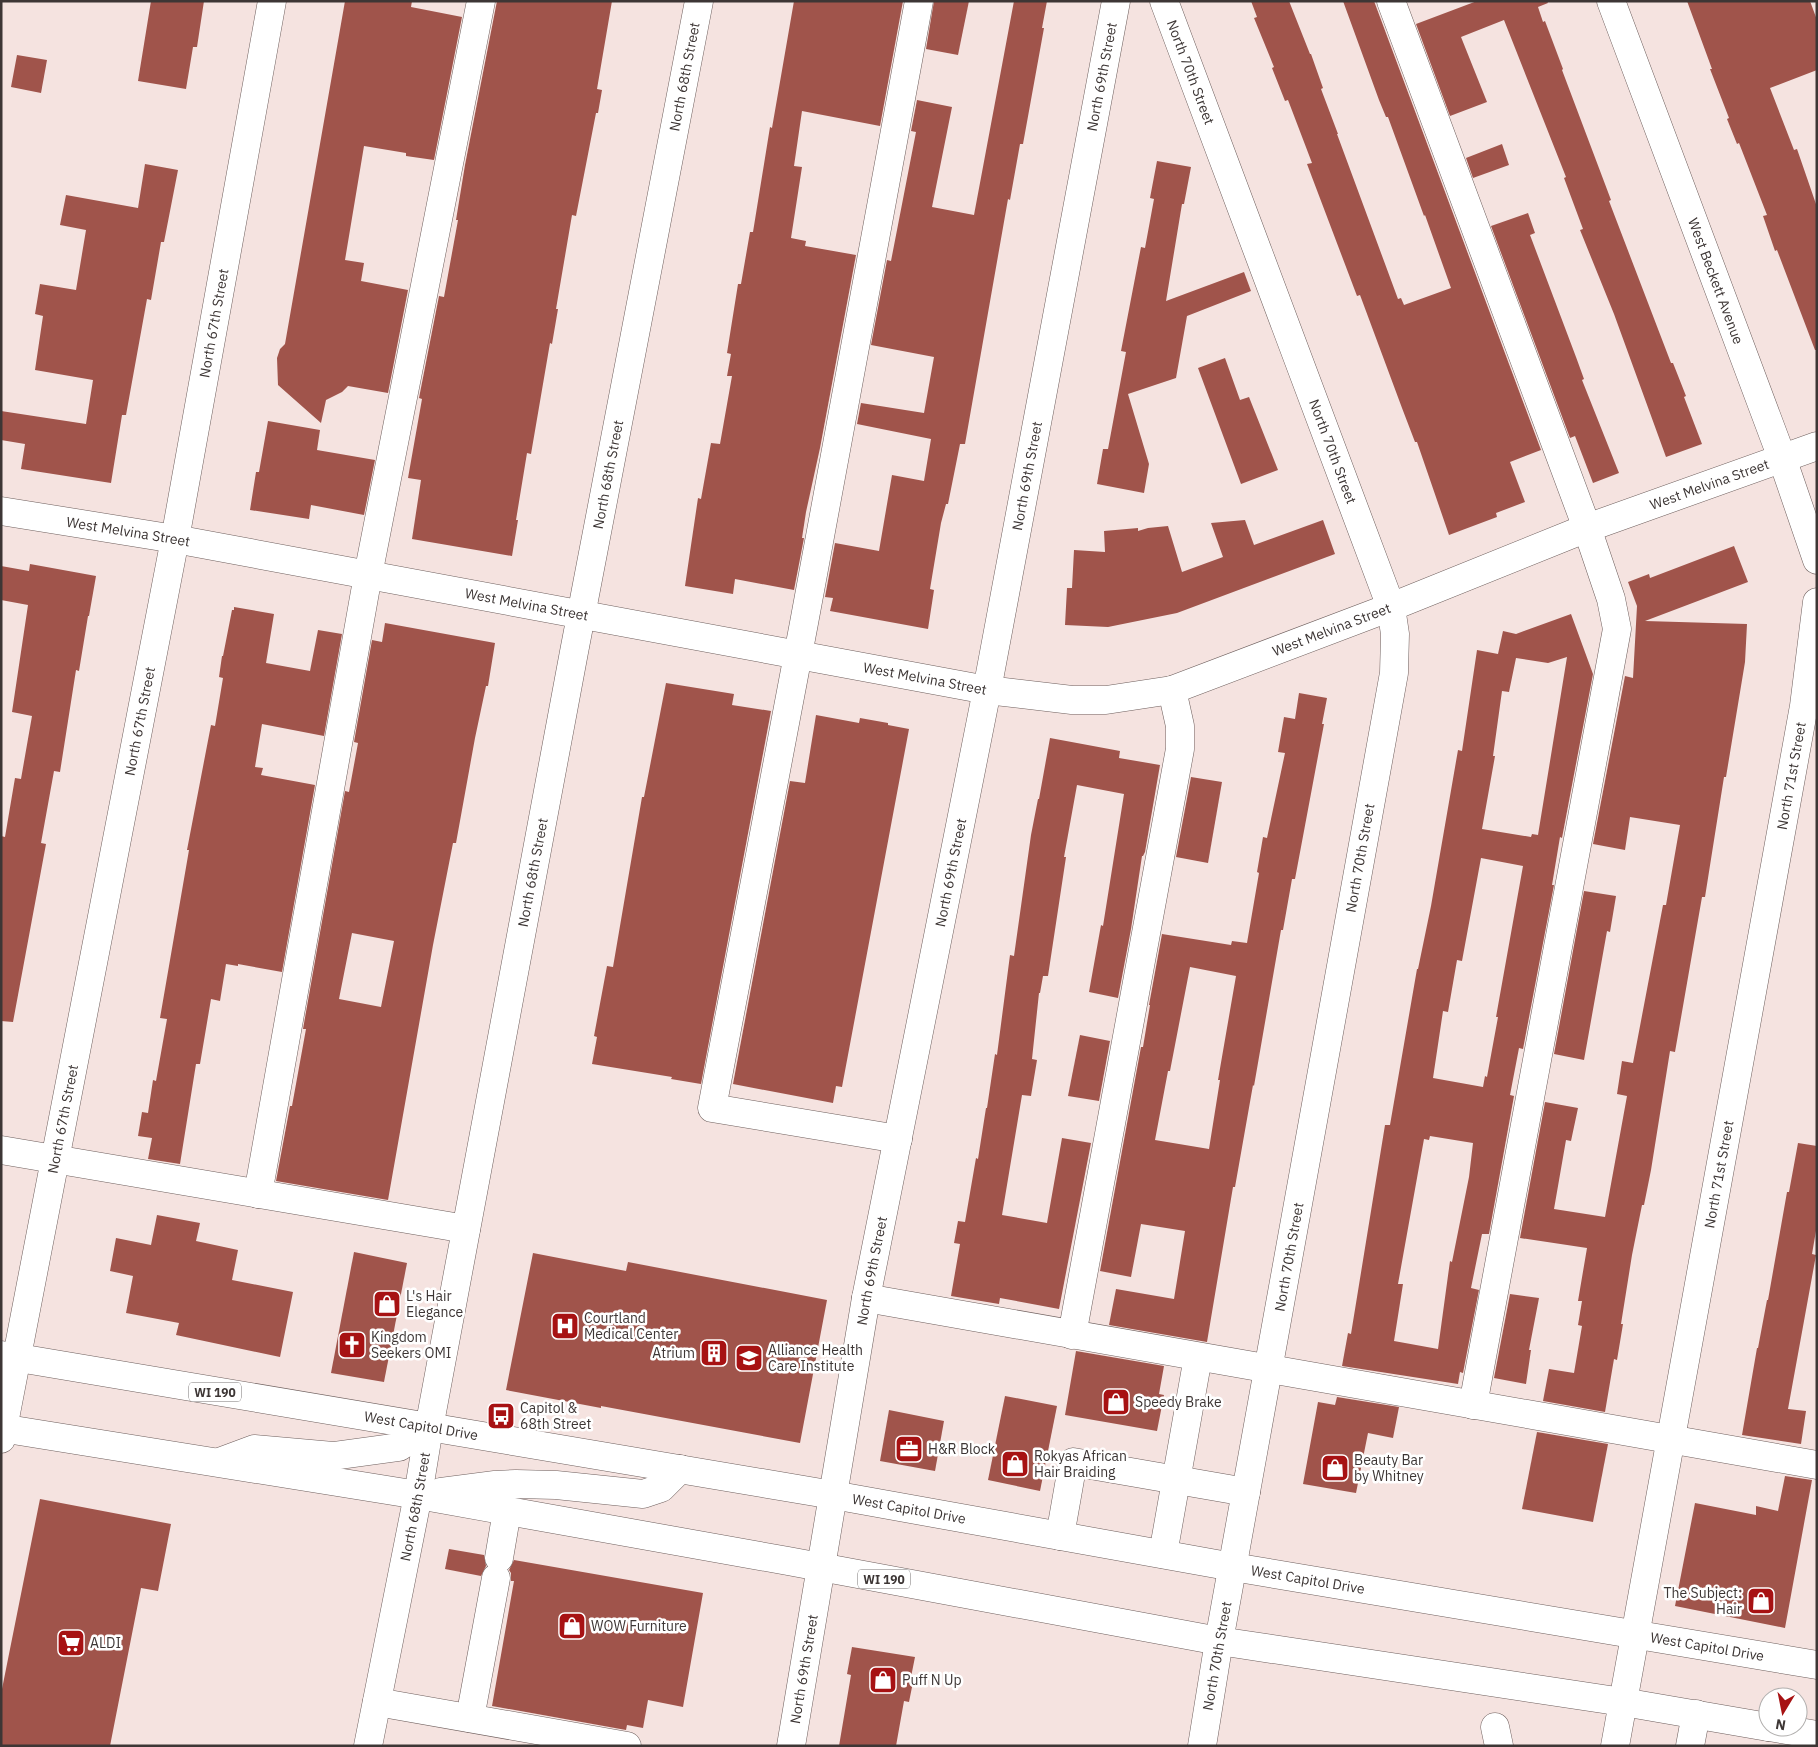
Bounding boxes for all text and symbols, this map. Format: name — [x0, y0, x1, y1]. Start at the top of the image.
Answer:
street label: North 70th Street — [1163, 17, 1219, 127]
street label: North 68th Street — [665, 21, 704, 133]
street label: North 69th Street — [1083, 21, 1121, 133]
street label: West Beckett Avenue — [1684, 215, 1748, 347]
street label: North 67th Street — [195, 267, 233, 379]
street label: North 70th Street — [1305, 397, 1361, 506]
street label: North 68th Street — [589, 418, 627, 530]
street label: North 69th Street — [1008, 420, 1046, 532]
street label: West Melvina Street — [1647, 455, 1772, 514]
street label: West Melvina Street — [65, 513, 192, 551]
street label: West Melvina Street — [464, 584, 590, 625]
street label: West Melvina Street — [1270, 599, 1393, 660]
street label: West Melvina Street — [862, 658, 988, 699]
street label: North 67th Street — [120, 665, 159, 777]
street label: North 71st Street — [1773, 720, 1810, 831]
street label: North 70th Street — [1342, 802, 1378, 914]
street label: North 68th Street — [514, 816, 552, 928]
street label: North 69th Street — [931, 817, 970, 929]
street label: North 67th Street — [44, 1063, 82, 1175]
street label: North 71st Street — [1700, 1119, 1738, 1230]
street label: North 70th Street — [1271, 1201, 1307, 1313]
street label: North 69th Street — [853, 1215, 891, 1327]
place label: L's Hair Elegance — [406, 1287, 463, 1321]
shop icon: L's Hair Elegance — [372, 1289, 402, 1319]
place label: Courtland Medical Center — [584, 1309, 678, 1343]
hospital icon: Courtland Medical Center — [550, 1311, 580, 1341]
place label: Kingdom Seekers OMI — [371, 1328, 451, 1362]
church icon: Kingdom Seekers OMI — [337, 1330, 367, 1360]
building icon: Atrium — [699, 1338, 729, 1368]
place label: Alliance Health Care Institute — [768, 1341, 863, 1375]
school or university icon: Alliance Health Care Institute — [734, 1343, 764, 1373]
place label: Atrium — [652, 1344, 695, 1362]
road number: WI 190 — [189, 1382, 241, 1401]
shop icon: Speedy Brake — [1101, 1387, 1131, 1417]
place label: Speedy Brake — [1135, 1393, 1222, 1411]
place label: Capitol & 68th Street — [520, 1399, 591, 1433]
bus stop icon: Capitol & 68th Street — [486, 1401, 516, 1431]
street label: West Capitol Drive — [363, 1407, 480, 1444]
office icon: H&R Block — [894, 1434, 924, 1464]
place label: H&R Block — [928, 1440, 996, 1458]
place label: Rokyas African Hair Braiding — [1034, 1447, 1127, 1481]
shop icon: Rokyas African Hair Braiding — [1000, 1449, 1030, 1479]
street label: North 68th Street — [396, 1451, 434, 1563]
place label: Beauty Bar by Whitney — [1354, 1451, 1424, 1485]
shop icon: Beauty Bar by Whitney — [1320, 1453, 1350, 1483]
street label: West Capitol Drive — [851, 1490, 968, 1528]
street label: West Capitol Drive — [1250, 1561, 1366, 1598]
road number: WI 190 — [858, 1570, 910, 1588]
place label: The Subject: Hair — [1664, 1584, 1742, 1618]
shop icon: The Subject: Hair — [1746, 1586, 1776, 1616]
street label: North 70th Street — [1199, 1600, 1235, 1712]
shop icon: WOW Furniture — [557, 1611, 587, 1641]
street label: North 69th Street — [786, 1613, 822, 1725]
place label: WOW Furniture — [591, 1617, 687, 1635]
supermarket icon: ALDI — [56, 1628, 86, 1658]
street label: West Capitol Drive — [1649, 1628, 1766, 1665]
place label: ALDI — [90, 1634, 121, 1652]
shop icon: Puff N Up — [868, 1665, 898, 1695]
place label: Puff N Up — [902, 1671, 962, 1689]
north arrow — [1758, 1687, 1808, 1737]
text: N — [1774, 1715, 1787, 1735]

